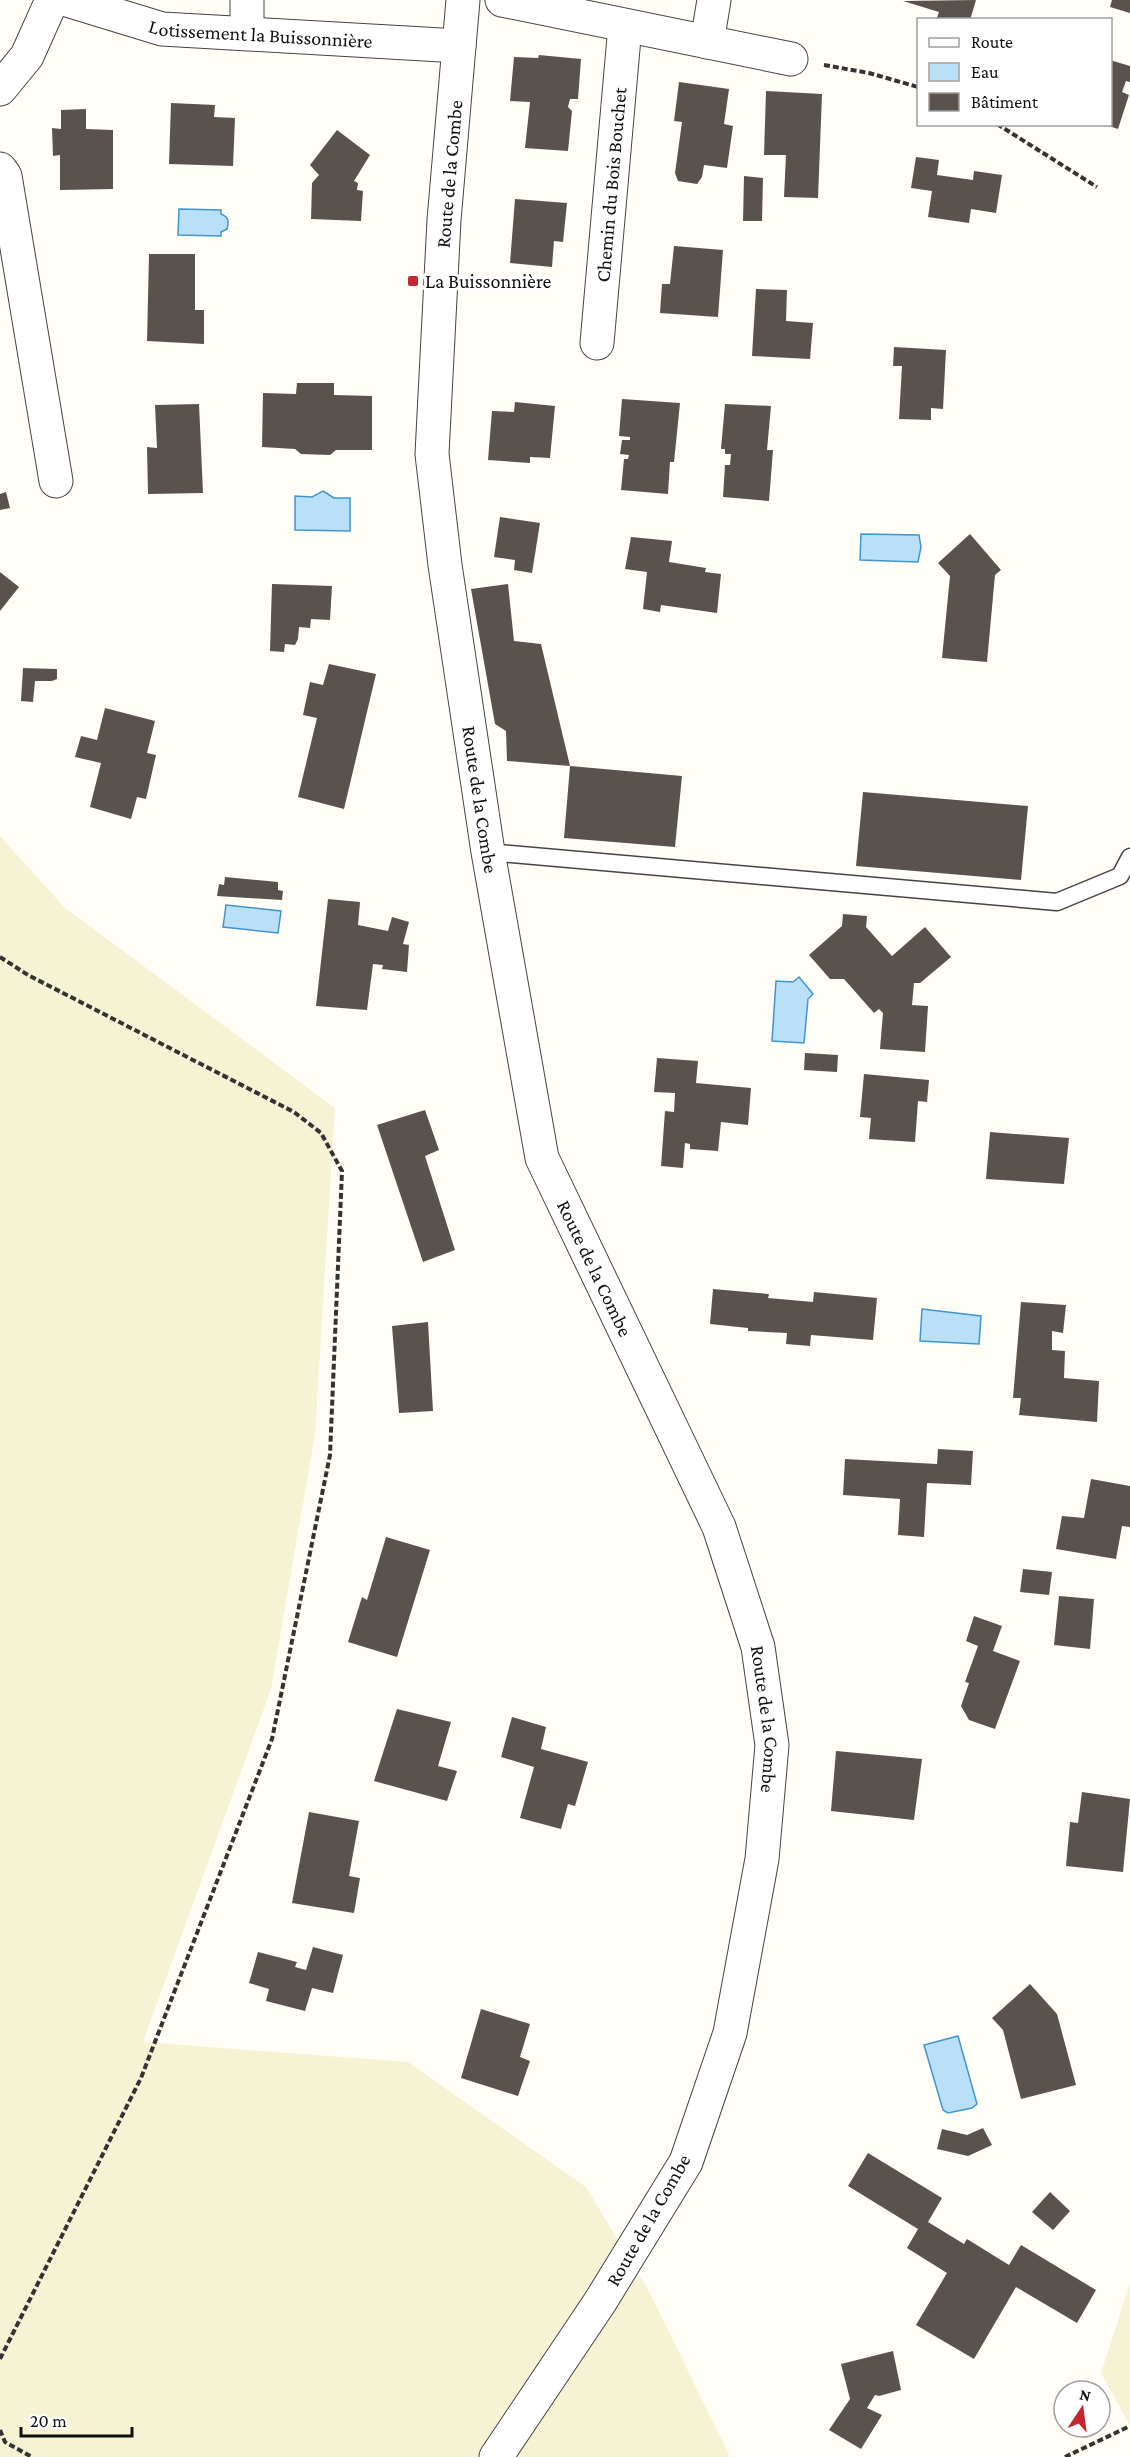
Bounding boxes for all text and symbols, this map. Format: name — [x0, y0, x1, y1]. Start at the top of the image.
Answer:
street label: Lotissement la Buissonnière — [146, 15, 373, 52]
legend — [917, 18, 1112, 126]
text: Route — [971, 32, 1013, 52]
text: Eau — [971, 62, 999, 82]
street label: Chemin du Bois Bouchet — [591, 86, 631, 283]
text: Bâtiment — [971, 92, 1039, 112]
street label: Route de la Combe — [432, 99, 466, 249]
place label: La Buissonnière — [425, 270, 552, 292]
marker: La Buissonnière — [406, 274, 420, 288]
street label: Route de la Combe — [458, 724, 503, 875]
street label: Route de la Combe — [553, 1196, 637, 1340]
street label: Route de la Combe — [747, 1644, 783, 1794]
street label: Route de la Combe — [601, 2150, 695, 2290]
north arrow — [1052, 2379, 1112, 2439]
text: N — [1078, 2385, 1093, 2404]
scale bar — [21, 2400, 132, 2438]
text: 20 m — [30, 2411, 67, 2431]

